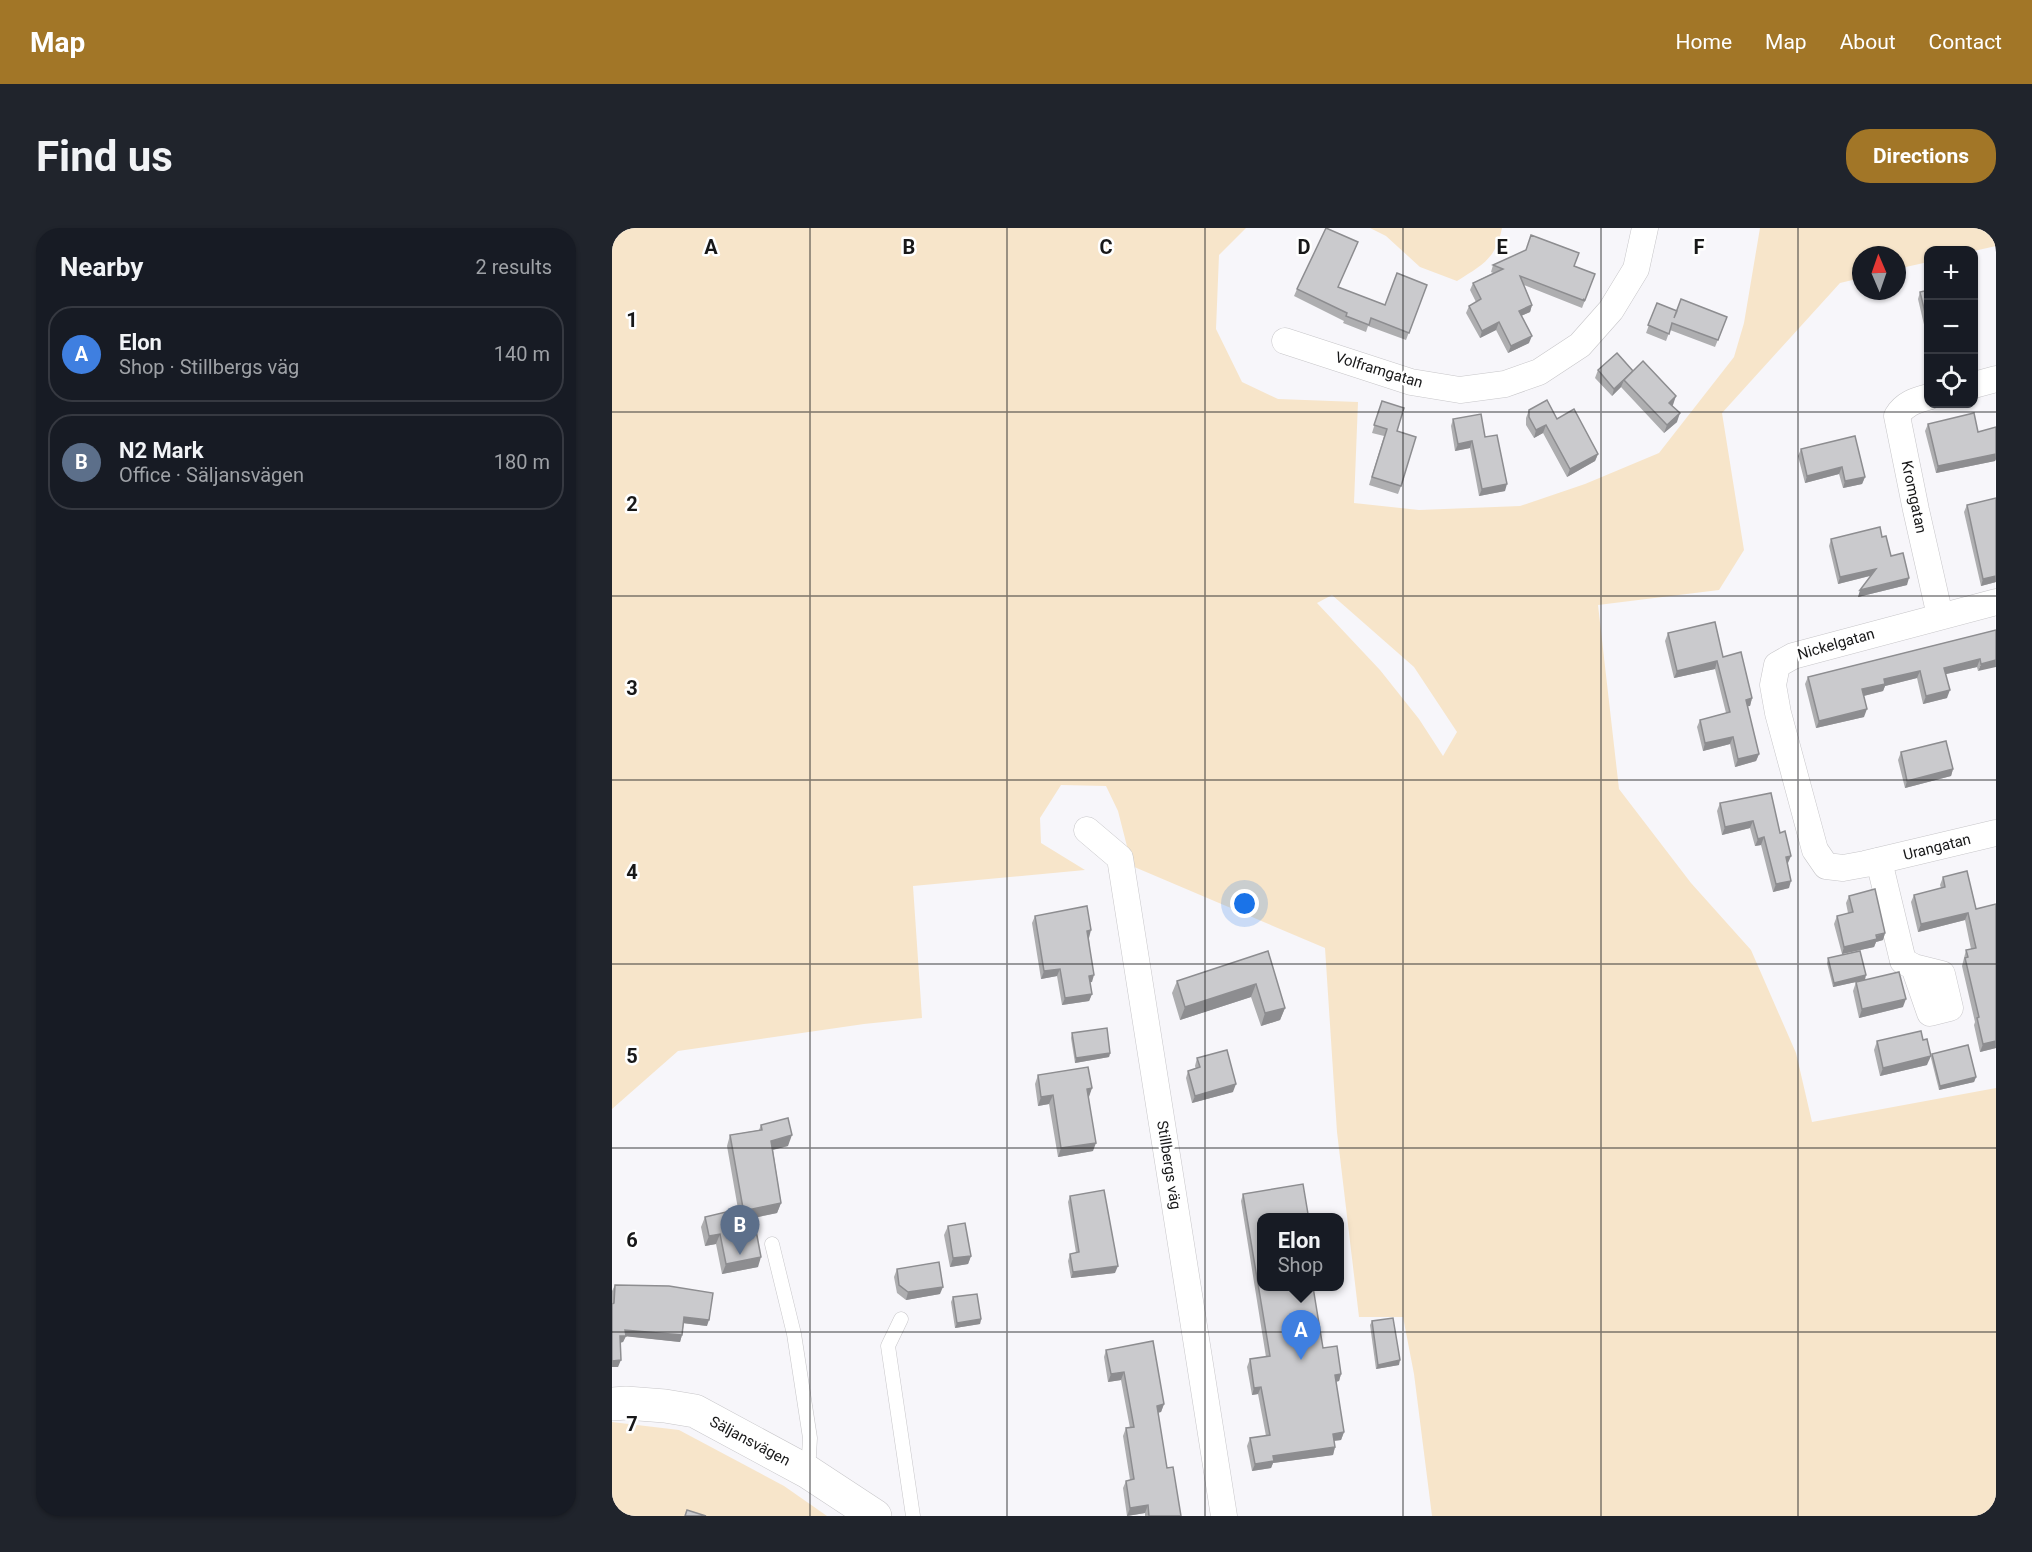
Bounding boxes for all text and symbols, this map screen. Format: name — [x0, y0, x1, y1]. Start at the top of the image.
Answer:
text: Map — [30, 26, 85, 59]
text: Home — [1676, 30, 1732, 54]
text: Map — [1765, 30, 1807, 54]
text: About — [1840, 30, 1896, 54]
text: Contact — [1929, 30, 2002, 54]
button: Directions — [1846, 129, 1996, 183]
text: Find us — [36, 132, 173, 181]
text: A — [704, 235, 718, 259]
text: B — [903, 235, 915, 259]
text: C — [1099, 235, 1113, 259]
text: D — [1298, 235, 1311, 259]
text: E — [1496, 235, 1508, 259]
text: F — [1694, 235, 1705, 259]
north arrow — [1852, 246, 1906, 300]
map controls — [1924, 246, 1978, 408]
button: + — [1924, 246, 1978, 300]
text: Nearby — [60, 252, 143, 282]
text: 2 results — [476, 255, 552, 279]
button: − — [1924, 300, 1978, 354]
text: 1 — [626, 308, 638, 332]
text: Elon — [119, 330, 162, 355]
text: A — [75, 342, 88, 366]
text: 140 m — [494, 342, 550, 366]
street label: Volframgatan — [1333, 348, 1425, 392]
button: locate — [1924, 354, 1978, 408]
text: Shop · Stillbergs väg — [119, 355, 299, 379]
text: N2 Mark — [119, 438, 203, 463]
text: B — [75, 450, 88, 474]
text: 180 m — [494, 450, 550, 474]
street label: Kromgatan — [1898, 459, 1930, 535]
text: Office · Säljansvägen — [119, 463, 304, 487]
text: 2 — [626, 492, 638, 516]
street label: Nickelgatan — [1795, 624, 1877, 664]
text: 3 — [626, 676, 638, 700]
street label: Urangatan — [1901, 830, 1973, 864]
text: 4 — [626, 860, 638, 884]
your location — [1230, 889, 1259, 918]
text: 5 — [626, 1044, 638, 1068]
street label: Stillbergs väg — [1153, 1119, 1185, 1211]
pin: B — [720, 1206, 760, 1255]
popup — [1257, 1213, 1344, 1291]
text: 6 — [626, 1228, 638, 1252]
text: Elon — [1278, 1228, 1321, 1253]
text: Shop — [1278, 1253, 1323, 1277]
pin: A — [1282, 1310, 1320, 1360]
text: 7 — [626, 1412, 638, 1436]
street label: Säljansvägen — [707, 1412, 793, 1470]

